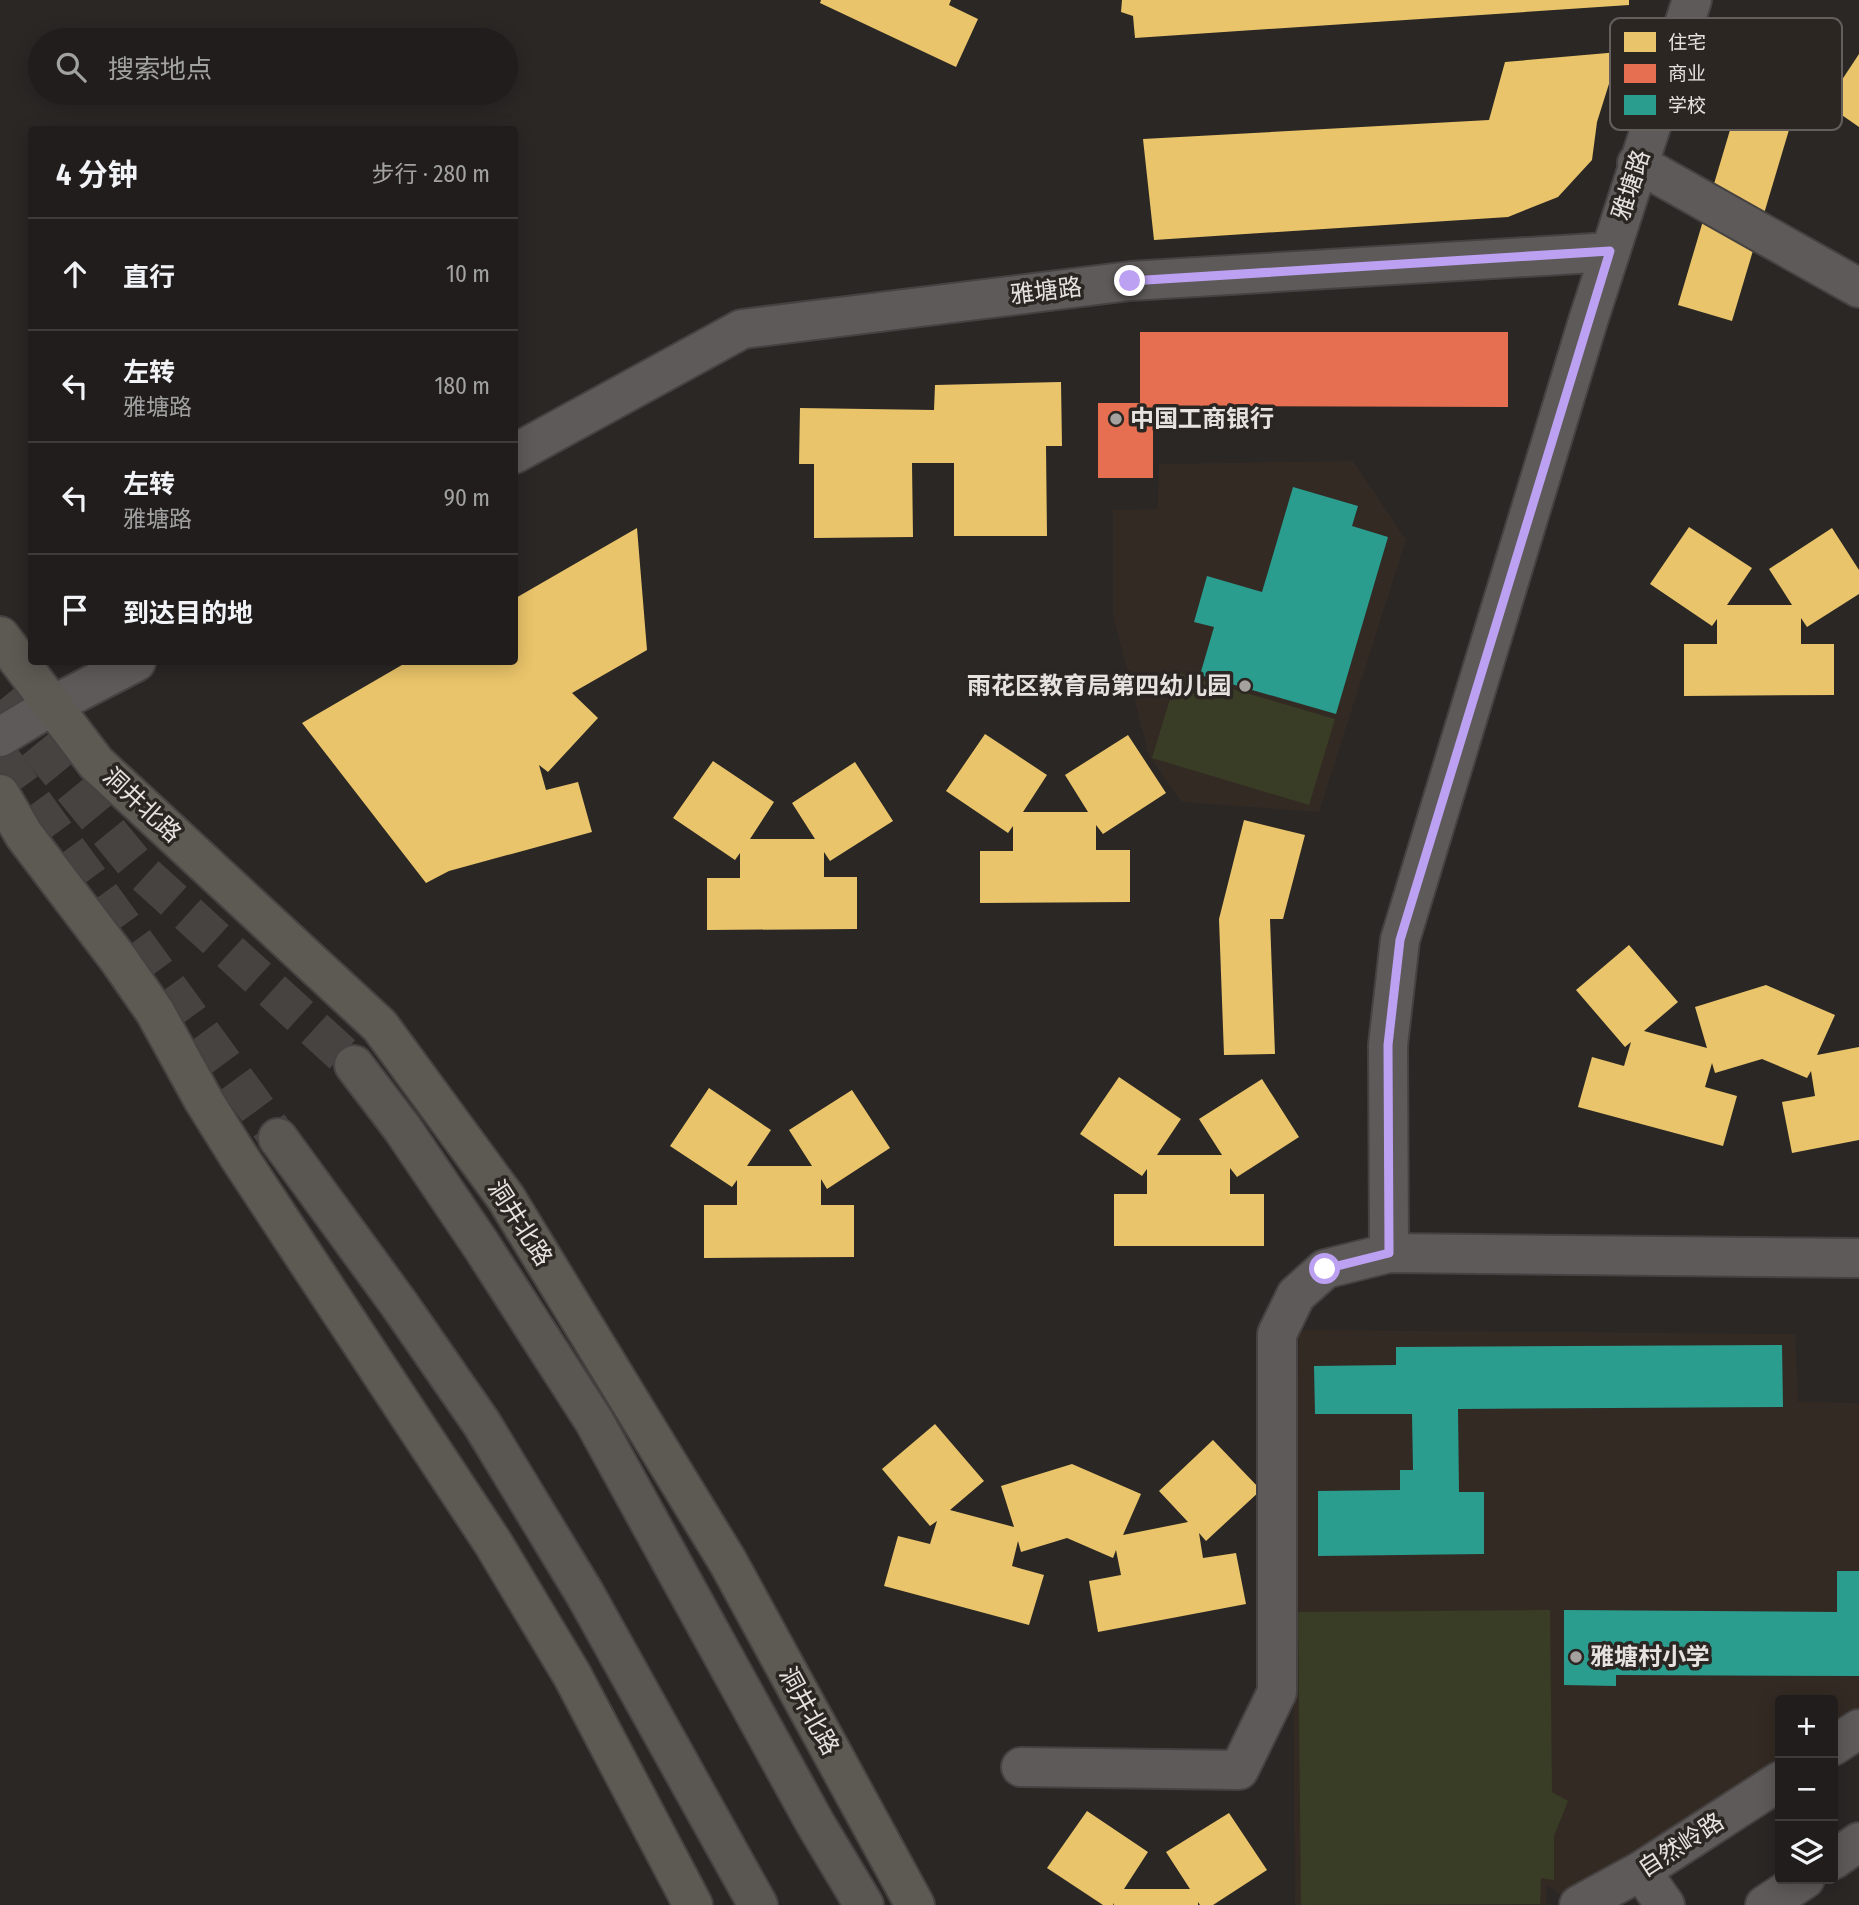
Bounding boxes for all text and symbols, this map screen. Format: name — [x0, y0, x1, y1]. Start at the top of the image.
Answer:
legend — [1610, 18, 1842, 130]
search box — [28, 28, 518, 105]
text: 住宅 — [1668, 31, 1706, 54]
icon: search — [52, 48, 90, 86]
text: 搜索地点 — [108, 54, 212, 85]
text: 商业 — [1668, 62, 1706, 85]
text: 学校 — [1668, 94, 1706, 117]
street label: 雅塘路 — [1607, 146, 1655, 224]
text: 4 分钟 — [56, 157, 138, 193]
text: 步行 · 280 m — [372, 160, 490, 188]
icon: ahead — [56, 255, 94, 293]
text: 10 m — [446, 260, 490, 288]
text: 直行 — [123, 262, 175, 293]
route end — [1114, 265, 1145, 296]
street label: 雅塘路 — [1009, 273, 1083, 309]
text: 左转 — [123, 357, 175, 388]
icon: left — [56, 367, 94, 405]
text: 180 m — [434, 372, 490, 400]
text: 雅塘路 — [123, 393, 192, 421]
place label: 中国工商银行 — [1130, 405, 1274, 433]
marker: 中国工商银行 — [1108, 411, 1124, 427]
text: 左转 — [123, 469, 175, 500]
icon: left — [56, 479, 94, 517]
text: 90 m — [444, 484, 490, 512]
text: 雅塘路 — [123, 505, 192, 533]
icon: arrive — [56, 591, 94, 629]
text: 到达目的地 — [123, 598, 253, 629]
place label: 雨花区教育局第四幼儿园 — [967, 672, 1231, 700]
marker: 雨花区教育局第四幼儿园 — [1237, 678, 1253, 694]
street label: 洞井北路 — [97, 762, 187, 848]
street label: 洞井北路 — [482, 1175, 558, 1271]
route start — [1309, 1253, 1340, 1284]
place label: 雅塘村小学 — [1590, 1643, 1710, 1671]
marker: 雅塘村小学 — [1568, 1649, 1584, 1665]
street label: 洞井北路 — [773, 1662, 845, 1760]
map controls — [1775, 1695, 1838, 1884]
button: + — [1775, 1695, 1838, 1758]
button: − — [1775, 1758, 1838, 1821]
street label: 自然岭路 — [1633, 1807, 1729, 1883]
button: layers — [1775, 1821, 1838, 1884]

